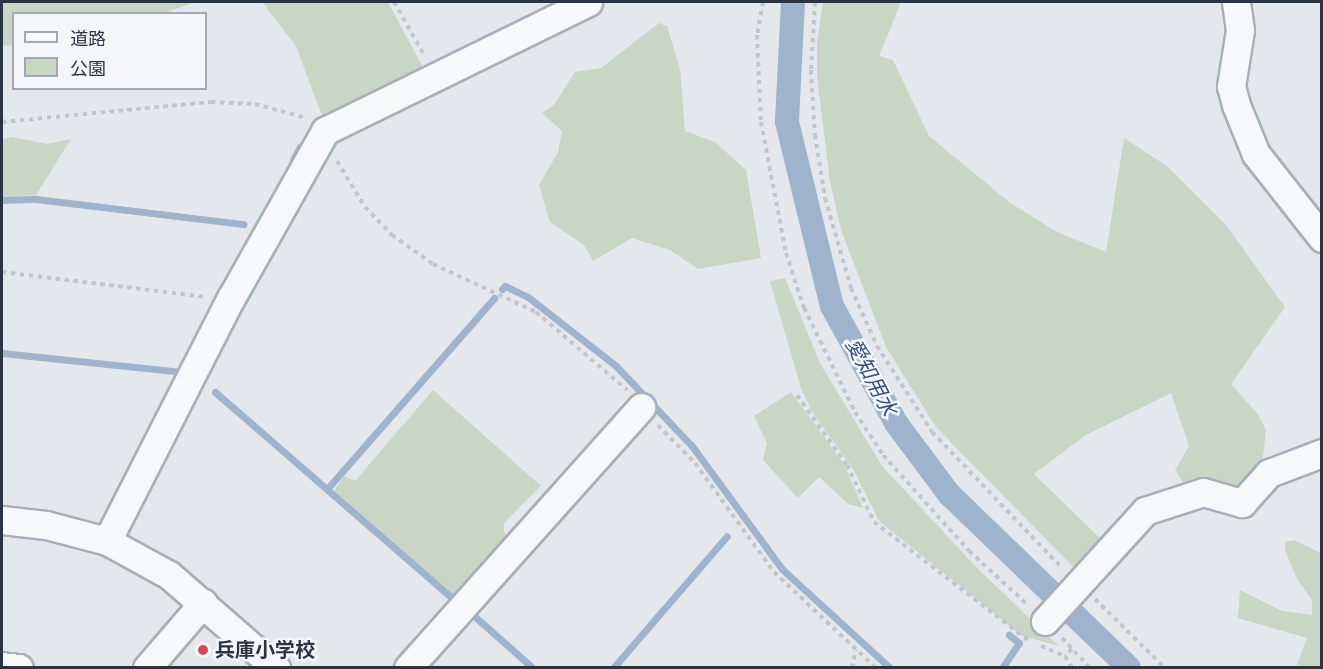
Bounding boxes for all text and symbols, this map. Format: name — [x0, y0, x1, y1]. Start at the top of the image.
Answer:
legend — [12, 12, 207, 90]
text: 道路 — [70, 28, 106, 50]
text: 公園 — [70, 58, 106, 80]
water label: 愛知用水 — [840, 334, 902, 420]
place label: 兵庫小学校 — [215, 638, 315, 662]
marker: 兵庫小学校 — [196, 643, 210, 657]

